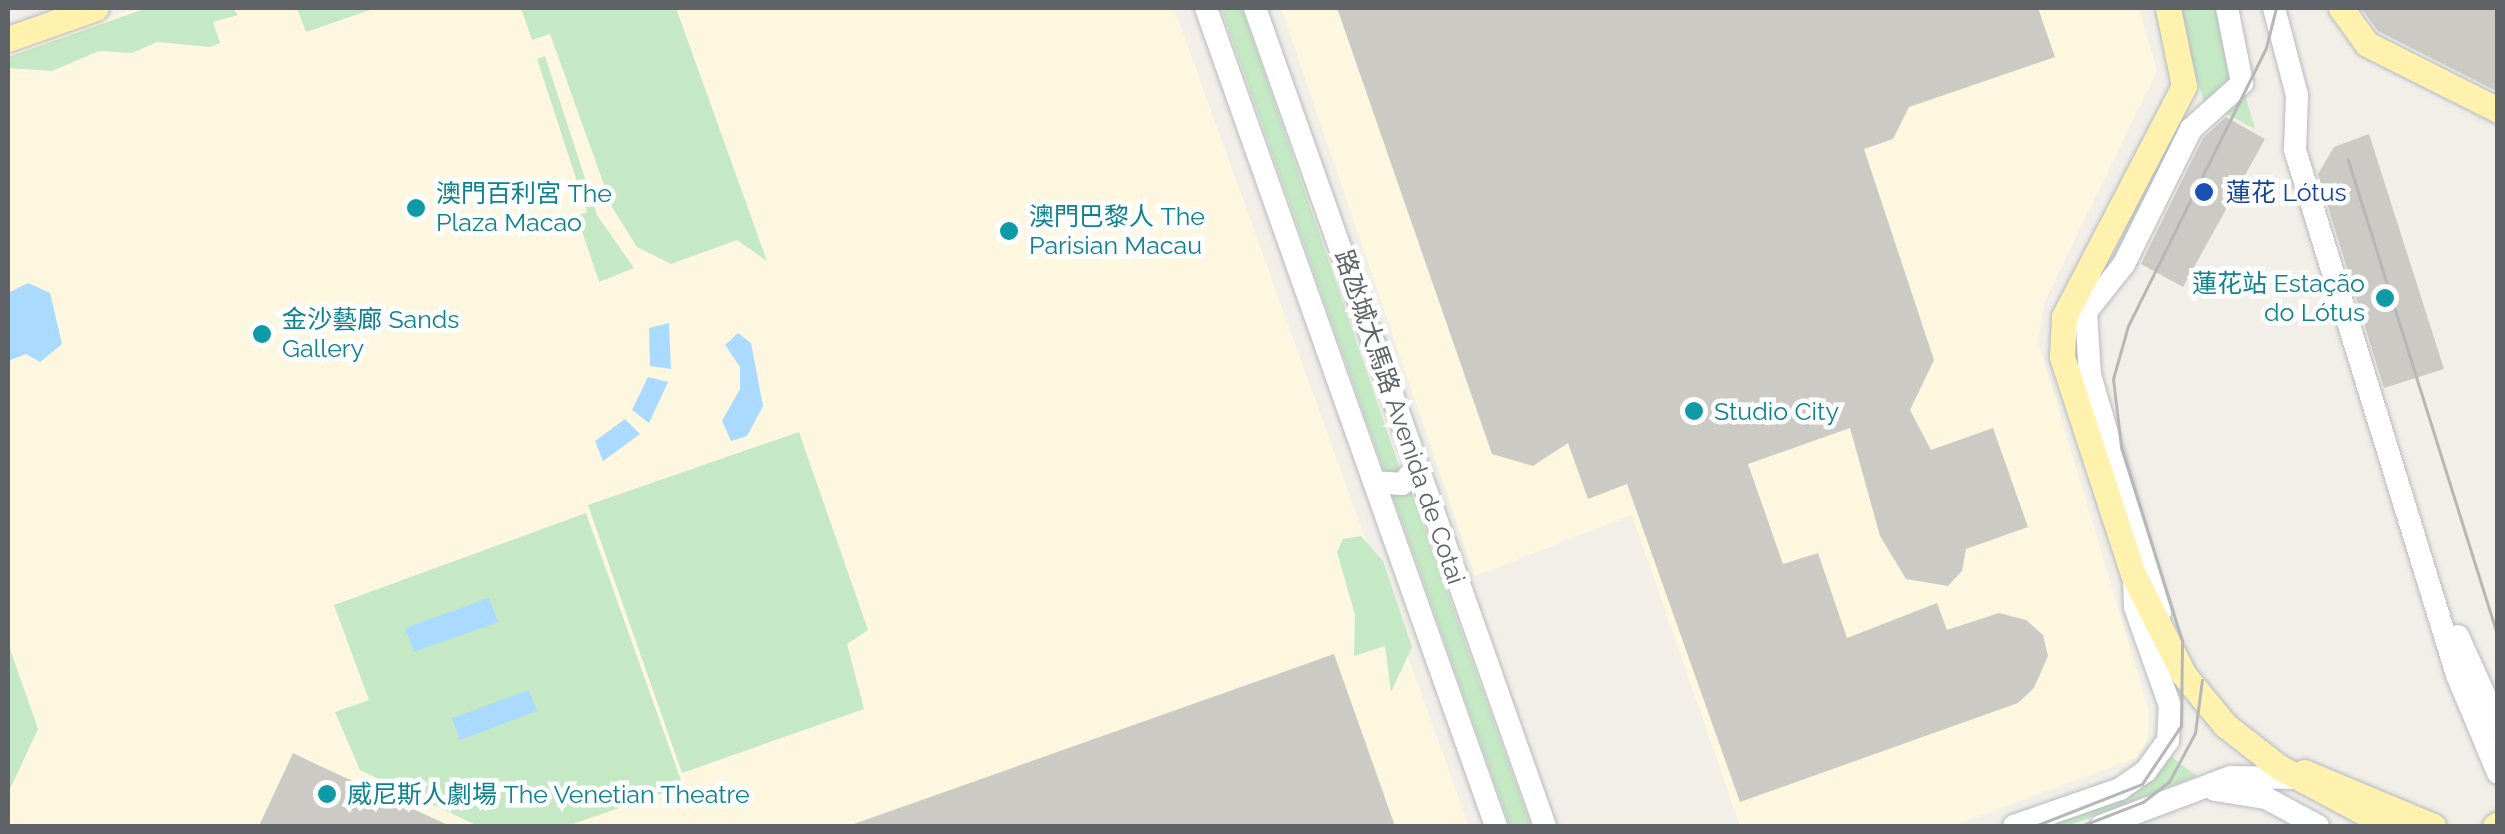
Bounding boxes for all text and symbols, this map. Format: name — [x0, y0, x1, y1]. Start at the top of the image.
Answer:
place label: 蓮花 Lótus — [2226, 177, 2347, 207]
place label: 澳門百利宮 The Plaza Macao — [436, 179, 612, 238]
marker: 蓮花 Lótus — [2191, 179, 2217, 205]
marker: 澳門百利宮 The Plaza Macao — [405, 197, 427, 219]
place label: 澳門巴黎人 The Parisian Macau — [1029, 202, 1205, 261]
marker: 澳門巴黎人 The Parisian Macau — [998, 220, 1020, 242]
street label: 路氹城大馬路 Avenida de Cotai — [1329, 246, 1471, 588]
place label: 蓮花站 Estação do Lótus — [2192, 269, 2365, 328]
marker: 蓮花站 Estação do Lótus — [2374, 287, 2396, 309]
place label: 金沙藝廊 Sands Gallery — [282, 305, 459, 364]
marker: 金沙藝廊 Sands Gallery — [251, 323, 273, 345]
place label: Studio City — [1714, 396, 1839, 426]
marker: Studio City — [1683, 400, 1705, 422]
place label: 威尼斯人劇場 The Venetian Theatre — [347, 779, 751, 809]
marker: 威尼斯人劇場 The Venetian Theatre — [316, 783, 338, 805]

